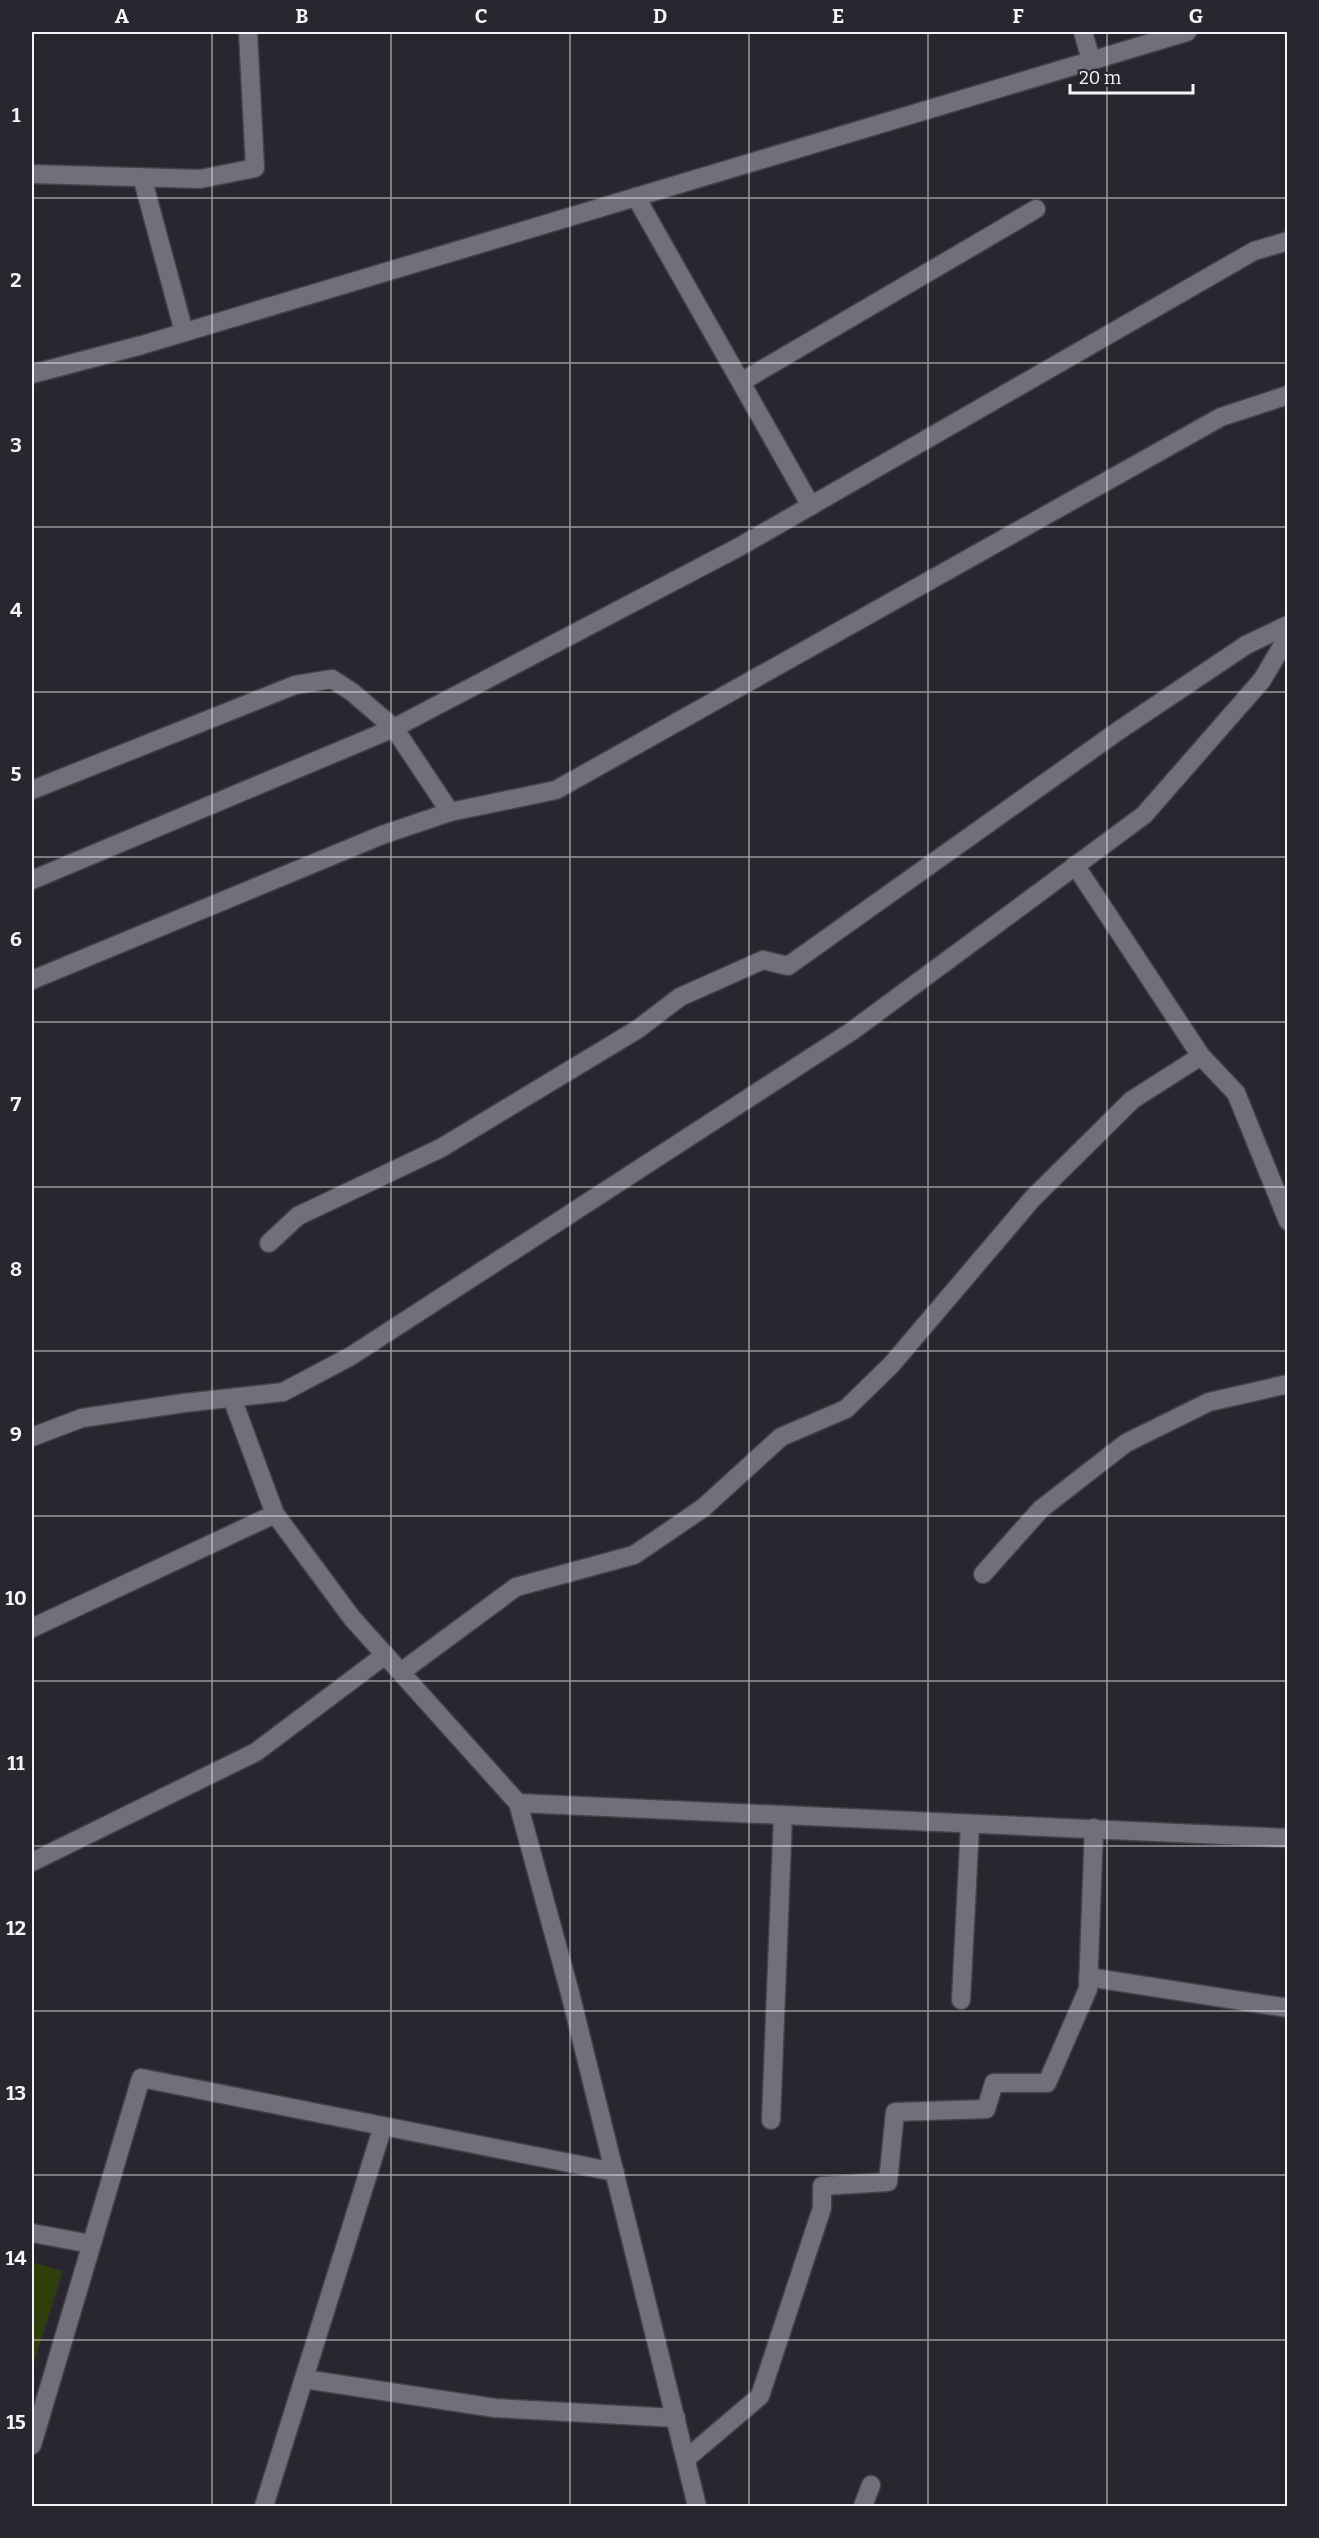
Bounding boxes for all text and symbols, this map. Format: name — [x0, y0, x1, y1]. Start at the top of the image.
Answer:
text: A — [115, 4, 130, 28]
text: B — [296, 4, 309, 28]
text: C — [475, 4, 487, 28]
text: D — [653, 4, 667, 28]
text: E — [832, 4, 844, 28]
text: F — [1012, 4, 1024, 28]
text: G — [1189, 4, 1203, 28]
scale bar — [1070, 57, 1193, 95]
text: 20 m — [1079, 67, 1121, 89]
text: 1 — [12, 103, 21, 127]
text: 2 — [10, 268, 22, 292]
text: 3 — [10, 433, 22, 457]
text: 4 — [10, 598, 22, 622]
text: 5 — [11, 762, 22, 786]
text: 6 — [10, 927, 22, 951]
text: 7 — [11, 1092, 22, 1116]
text: 8 — [10, 1257, 22, 1281]
text: 9 — [10, 1422, 22, 1446]
text: 10 — [5, 1586, 27, 1610]
text: 11 — [7, 1751, 25, 1775]
text: 12 — [6, 1916, 26, 1940]
text: 13 — [6, 2081, 26, 2105]
text: 14 — [6, 2246, 26, 2270]
text: 15 — [6, 2410, 26, 2434]

